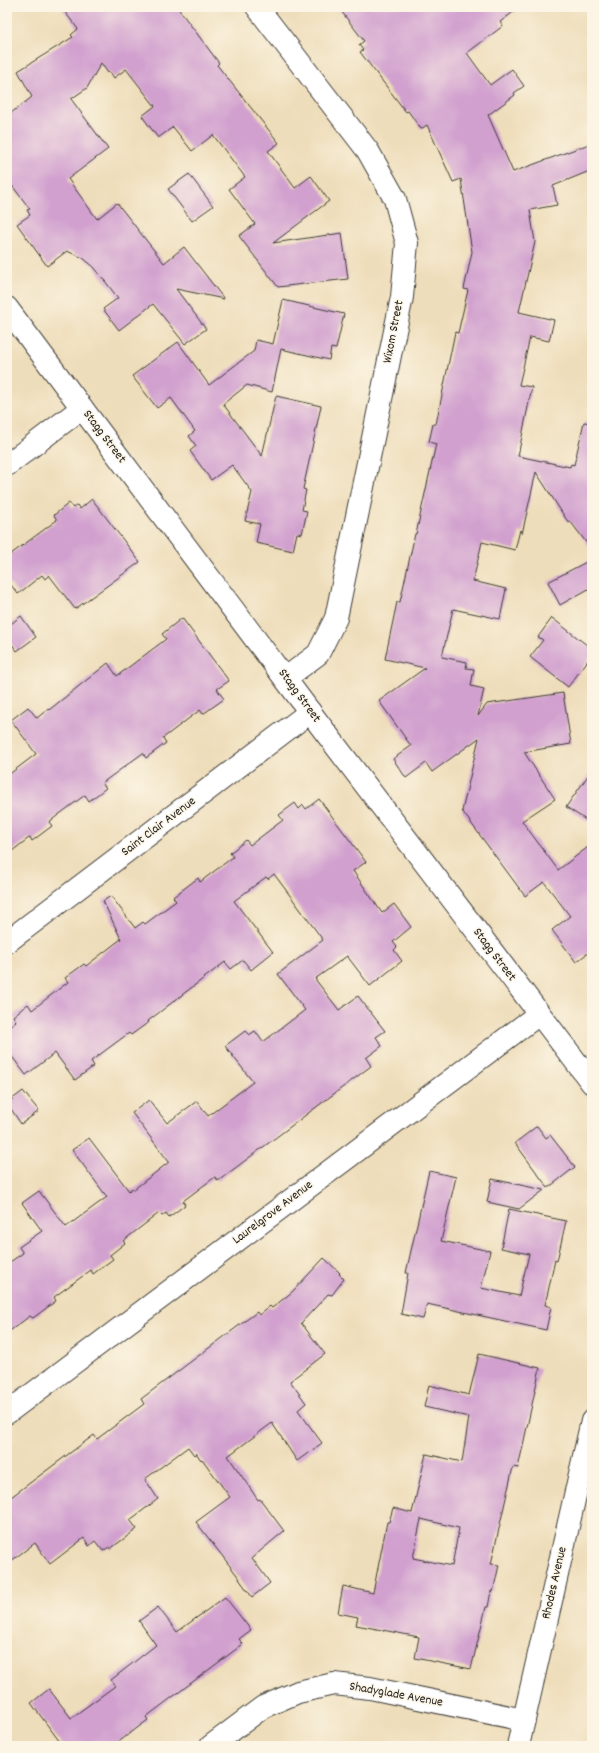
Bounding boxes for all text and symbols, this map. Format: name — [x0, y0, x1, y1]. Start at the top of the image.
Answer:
street label: Wixom Street — [379, 299, 409, 365]
street label: Stagg Street — [78, 406, 131, 468]
street label: Stagg Street — [273, 665, 325, 727]
street label: Saint Clair Avenue — [118, 792, 201, 861]
street label: Stagg Street — [468, 924, 521, 986]
street label: Laurelgrove Avenue — [229, 1176, 318, 1250]
street label: Rhodes Avenue — [537, 1545, 573, 1621]
street label: Shadyglade Avenue — [348, 1677, 444, 1713]

